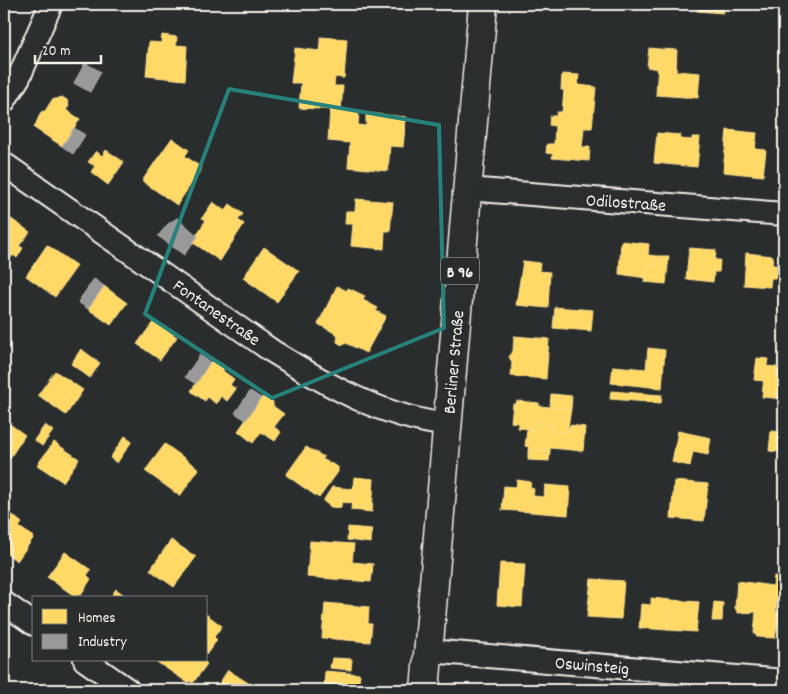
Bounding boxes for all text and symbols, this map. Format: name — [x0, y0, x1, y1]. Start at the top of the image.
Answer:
scale bar — [35, 32, 101, 64]
text: 20 m — [42, 41, 70, 63]
street label: Odilostraße — [585, 189, 667, 220]
road number: B 96 — [441, 258, 479, 284]
street label: Fontanestraße — [167, 275, 264, 353]
street label: Berliner Straße — [439, 309, 472, 415]
legend — [32, 596, 208, 662]
text: Homes — [78, 608, 116, 630]
text: Industry — [78, 632, 127, 654]
street label: Oswinsteig — [554, 652, 630, 683]

